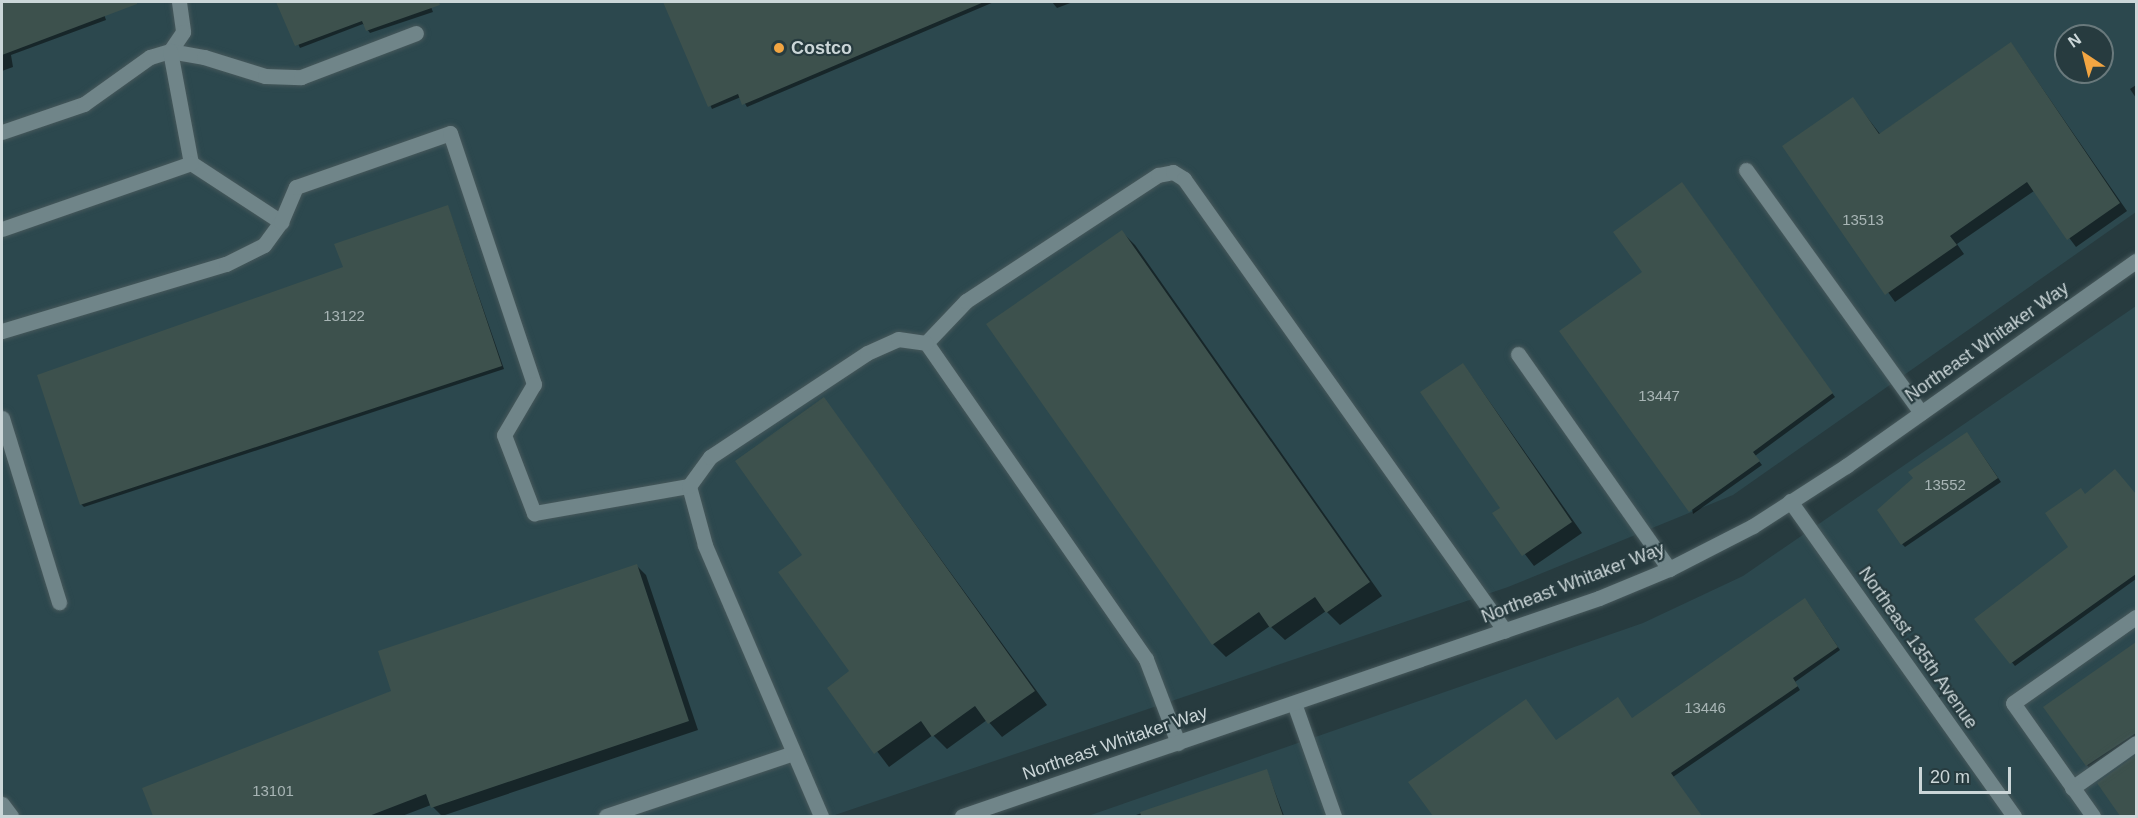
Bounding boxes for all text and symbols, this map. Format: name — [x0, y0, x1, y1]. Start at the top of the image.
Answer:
north arrow — [2054, 24, 2114, 84]
text: N — [2065, 30, 2084, 51]
place label: Costco — [791, 37, 852, 59]
marker: Costco — [772, 41, 786, 55]
house number: 13513 — [1842, 211, 1884, 229]
street label: Northeast Whitaker Way — [1901, 277, 2073, 407]
house number: 13122 — [323, 307, 365, 325]
house number: 13447 — [1638, 387, 1680, 405]
house number: 13552 — [1924, 476, 1966, 494]
street label: Northeast Whitaker Way — [1478, 538, 1668, 628]
street label: Northeast 135th Avenue — [1854, 562, 1982, 734]
house number: 13446 — [1684, 699, 1726, 717]
street label: Northeast Whitaker Way — [1020, 701, 1210, 785]
scale bar — [1922, 755, 2014, 793]
text: 20 m — [1930, 767, 1970, 787]
house number: 13101 — [252, 782, 294, 800]

